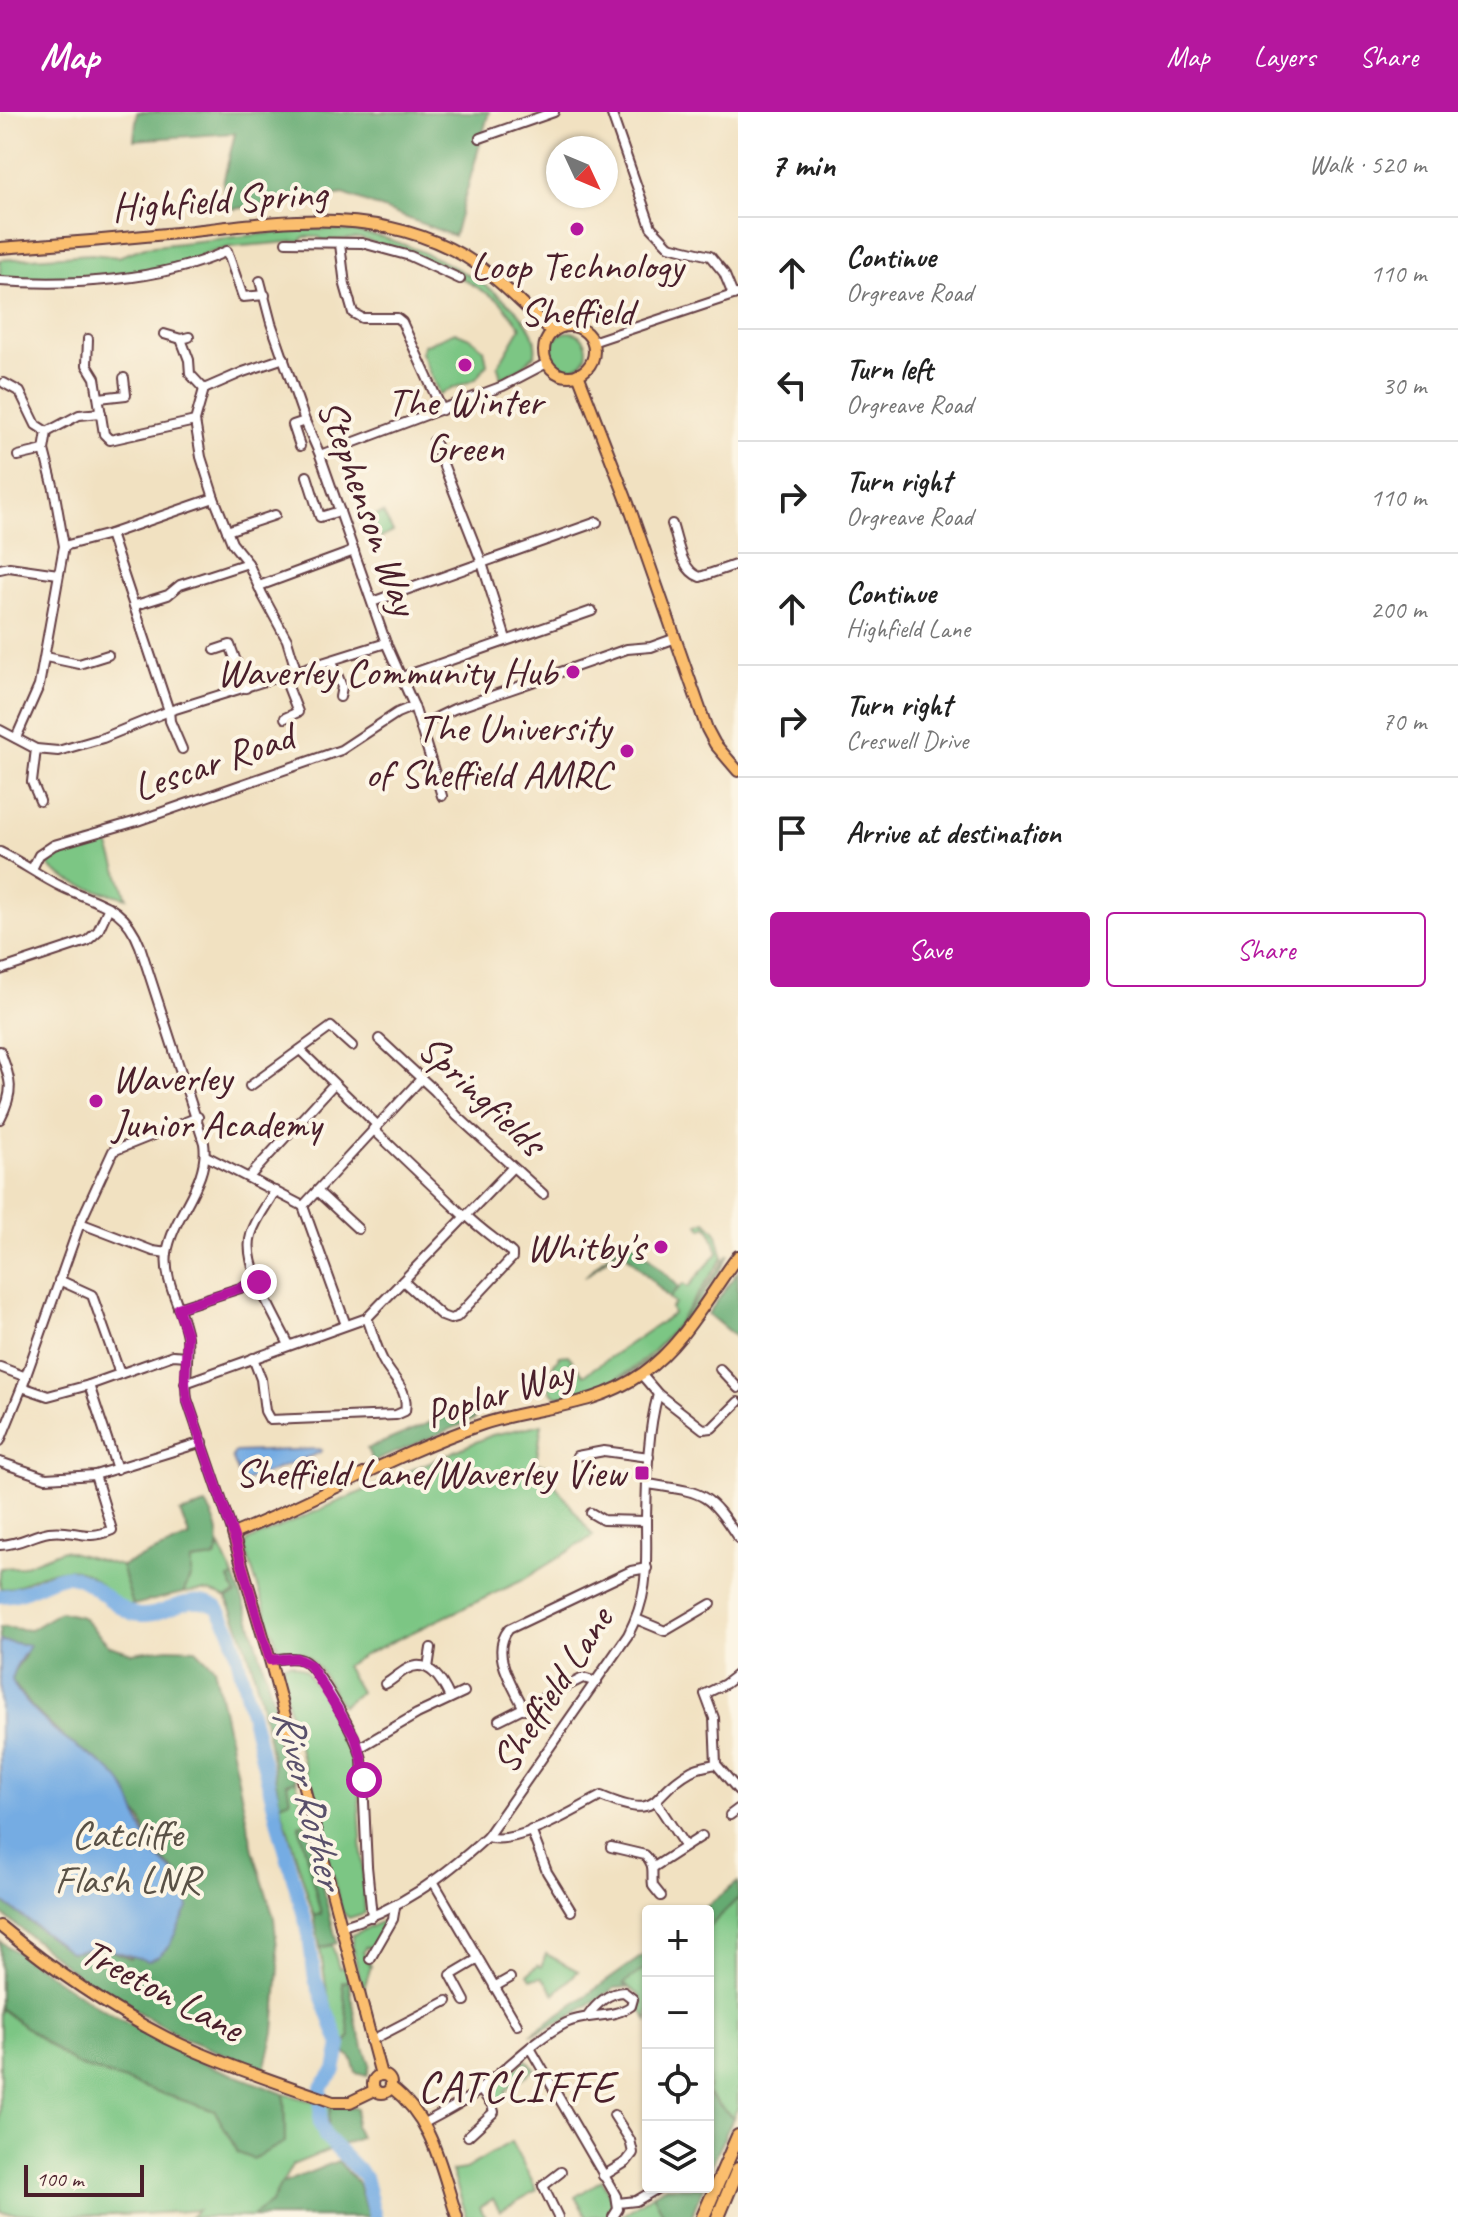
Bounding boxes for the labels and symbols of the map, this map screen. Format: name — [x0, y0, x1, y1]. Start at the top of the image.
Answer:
north arrow — [546, 136, 618, 208]
street label: Highfield Spring — [110, 167, 331, 232]
marker: Loop Technology Sheffield — [568, 220, 586, 238]
place label: Loop Technology Sheffield — [471, 241, 687, 337]
marker: The Winter Green — [456, 356, 474, 374]
place label: The Winter Green — [387, 377, 546, 473]
street label: Stephenson Way — [306, 393, 431, 625]
place label: Waverley Community Hub — [217, 647, 560, 697]
marker: Waverley Community Hub — [564, 663, 582, 681]
place label: The University of Sheffield AMRC — [365, 703, 616, 799]
street label: Lescar Road — [126, 709, 306, 813]
marker: The University of Sheffield AMRC — [618, 742, 636, 760]
street label: Springfields — [408, 1023, 559, 1169]
place label: Waverley Junior Academy — [110, 1053, 325, 1149]
marker: Waverley Junior Academy — [87, 1092, 105, 1110]
place label: Whitby's — [526, 1222, 648, 1272]
marker: Whitby's — [652, 1238, 670, 1256]
route end — [241, 1264, 277, 1300]
street label: Poplar Way — [419, 1346, 582, 1439]
place label: Sheffield Lane/Waverley View — [235, 1448, 629, 1498]
marker: Sheffield Lane/Waverley View — [633, 1464, 651, 1482]
street label: Sheffield Lane — [480, 1595, 626, 1782]
water label: River Rother — [261, 1703, 358, 1898]
route start — [346, 1762, 382, 1798]
park label: Catcliffe Flash LNR — [54, 1809, 204, 1905]
street label: Treeton Lane — [73, 1927, 254, 2055]
district label: CATCLIFFE — [418, 2059, 620, 2114]
scale bar — [24, 2161, 144, 2197]

